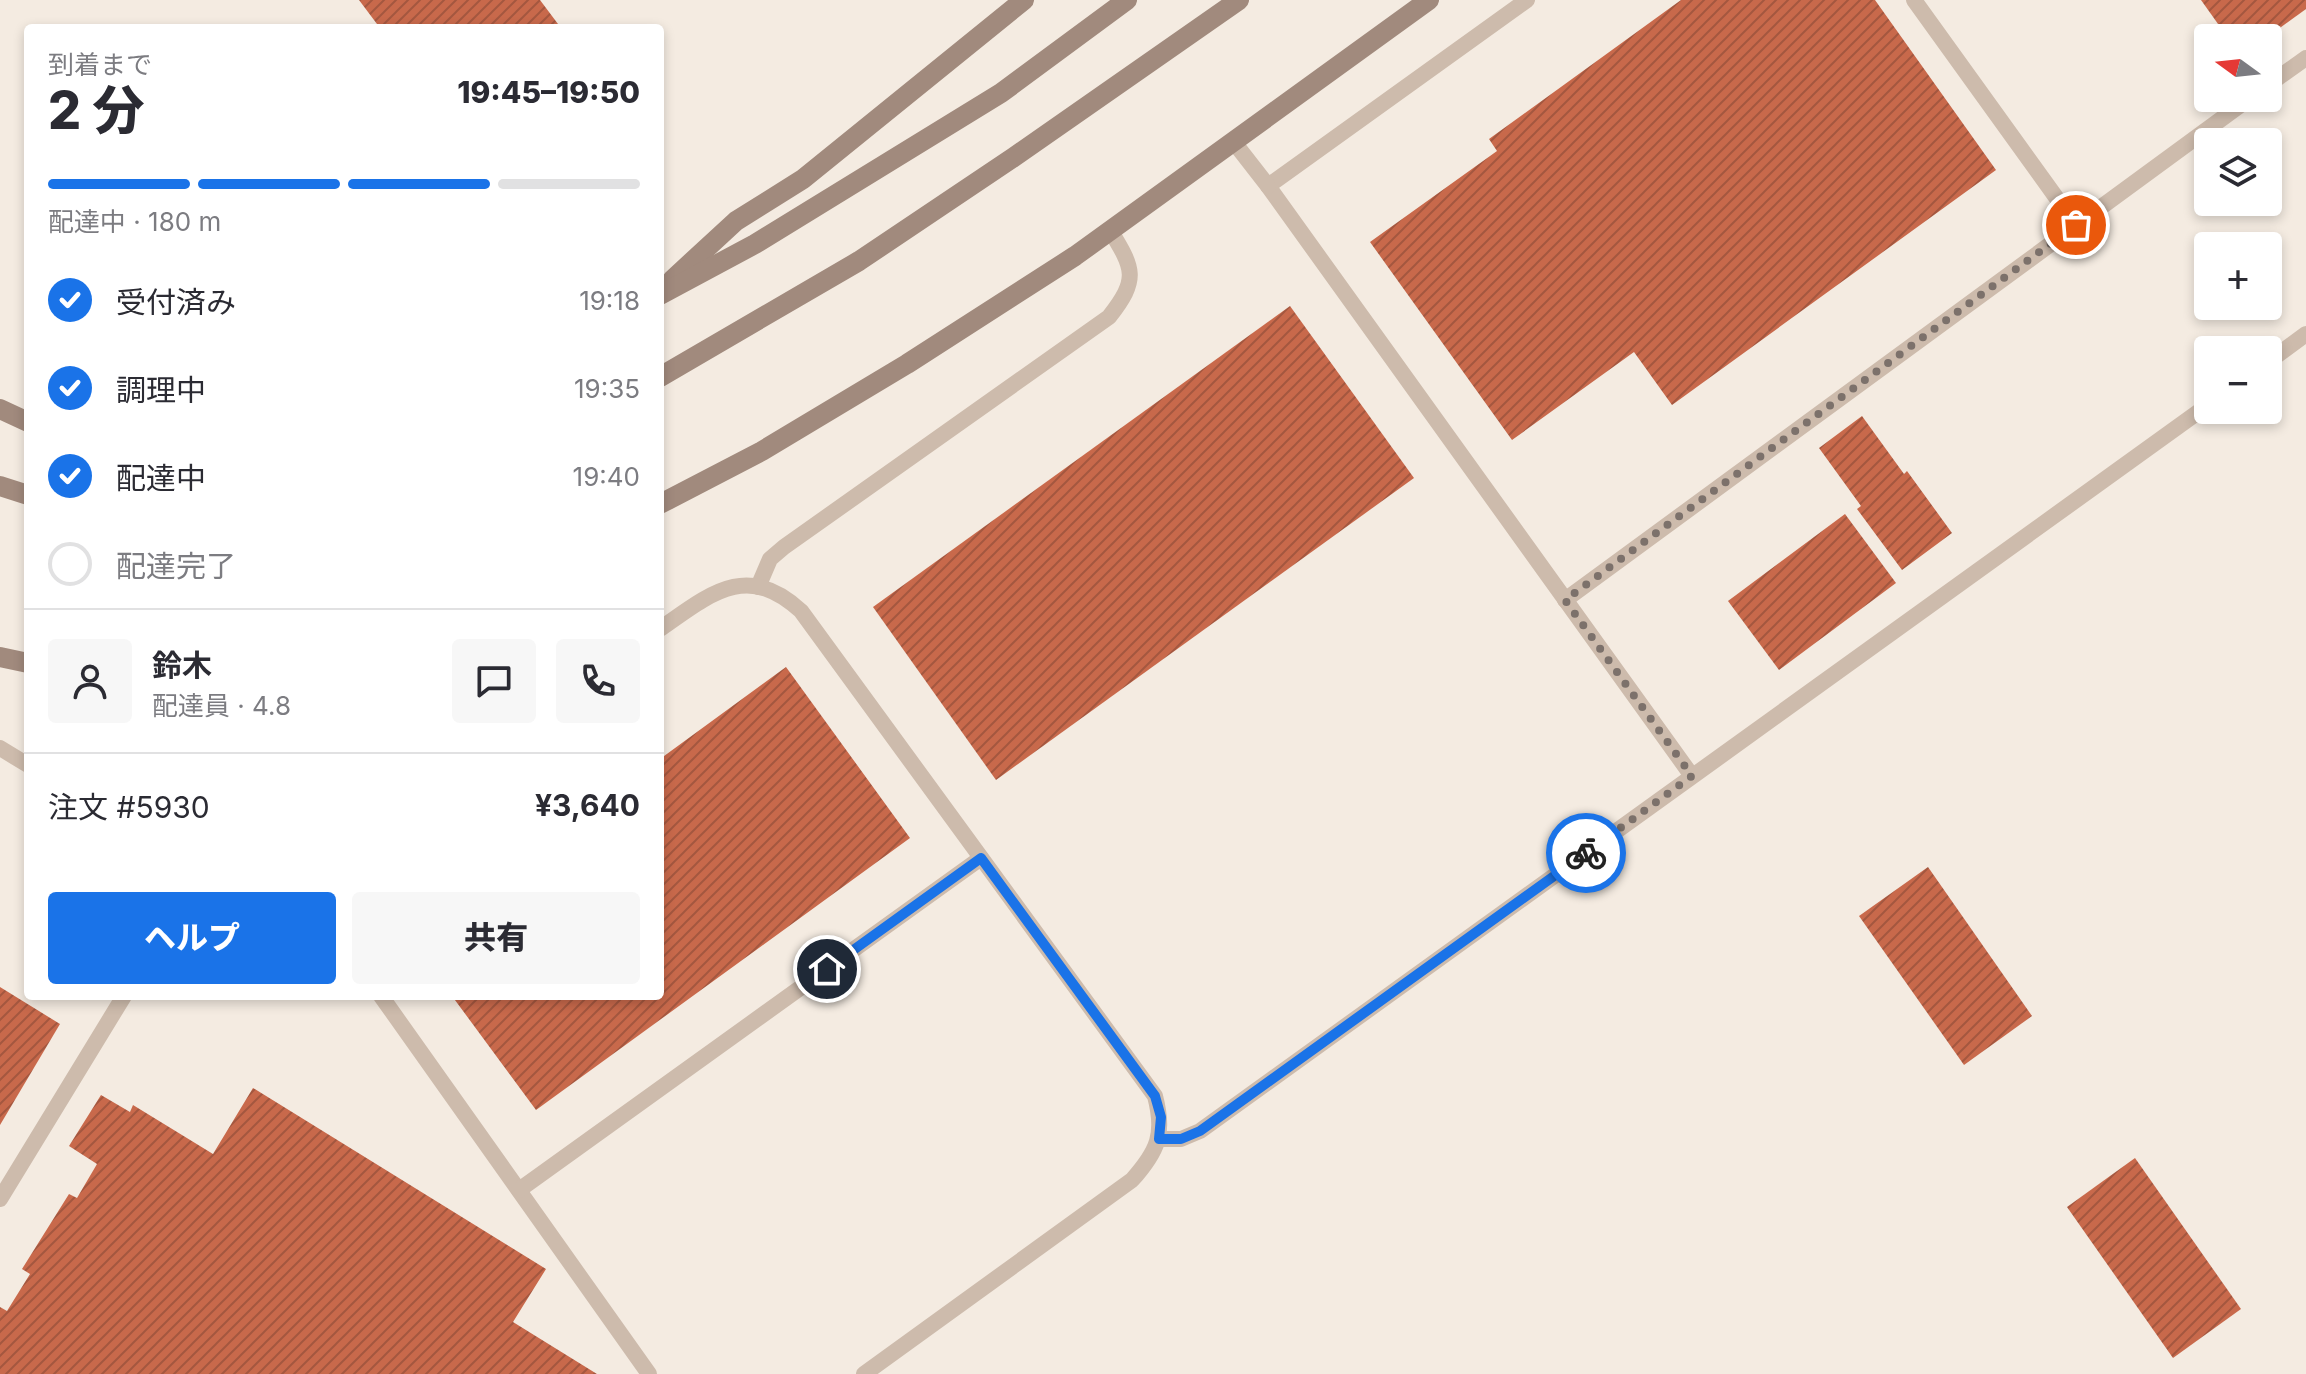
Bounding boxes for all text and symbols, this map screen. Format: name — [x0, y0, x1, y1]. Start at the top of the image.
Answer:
north arrow — [2194, 24, 2282, 112]
map controls — [2194, 24, 2282, 424]
text: 到着まで — [48, 49, 152, 80]
text: 19:45–19:50 — [457, 74, 640, 110]
text: 2 分 — [48, 79, 145, 142]
button: layers — [2194, 128, 2282, 216]
pin — [2042, 191, 2110, 259]
icon: bag — [2054, 203, 2098, 247]
text: 配達中 · 180 m — [48, 206, 221, 237]
button: + — [2194, 232, 2282, 320]
icon: check — [48, 278, 92, 322]
text: 受付済み — [116, 284, 236, 320]
text: 19:18 — [579, 285, 640, 316]
button: − — [2194, 336, 2282, 424]
icon: check — [48, 366, 92, 410]
text: 調理中 — [116, 372, 206, 408]
text: 19:35 — [574, 373, 640, 404]
icon: check — [48, 454, 92, 498]
text: 配達中 — [116, 460, 206, 496]
text: 19:40 — [573, 461, 640, 492]
text: 配達完了 — [116, 548, 236, 584]
button: person — [48, 639, 132, 723]
button: chat — [452, 639, 536, 723]
button: phone — [556, 639, 640, 723]
text: 鈴木 — [152, 647, 212, 683]
text: 配達員 · 4.8 — [152, 690, 291, 721]
text: ¥3,640 — [535, 787, 640, 823]
text: 注文 #5930 — [48, 789, 210, 825]
courier — [1546, 813, 1626, 893]
icon: bike — [1564, 831, 1608, 875]
button: ヘルプ — [48, 892, 336, 984]
button: 共有 — [352, 892, 640, 984]
pin — [793, 935, 861, 1003]
icon: home — [805, 947, 849, 991]

